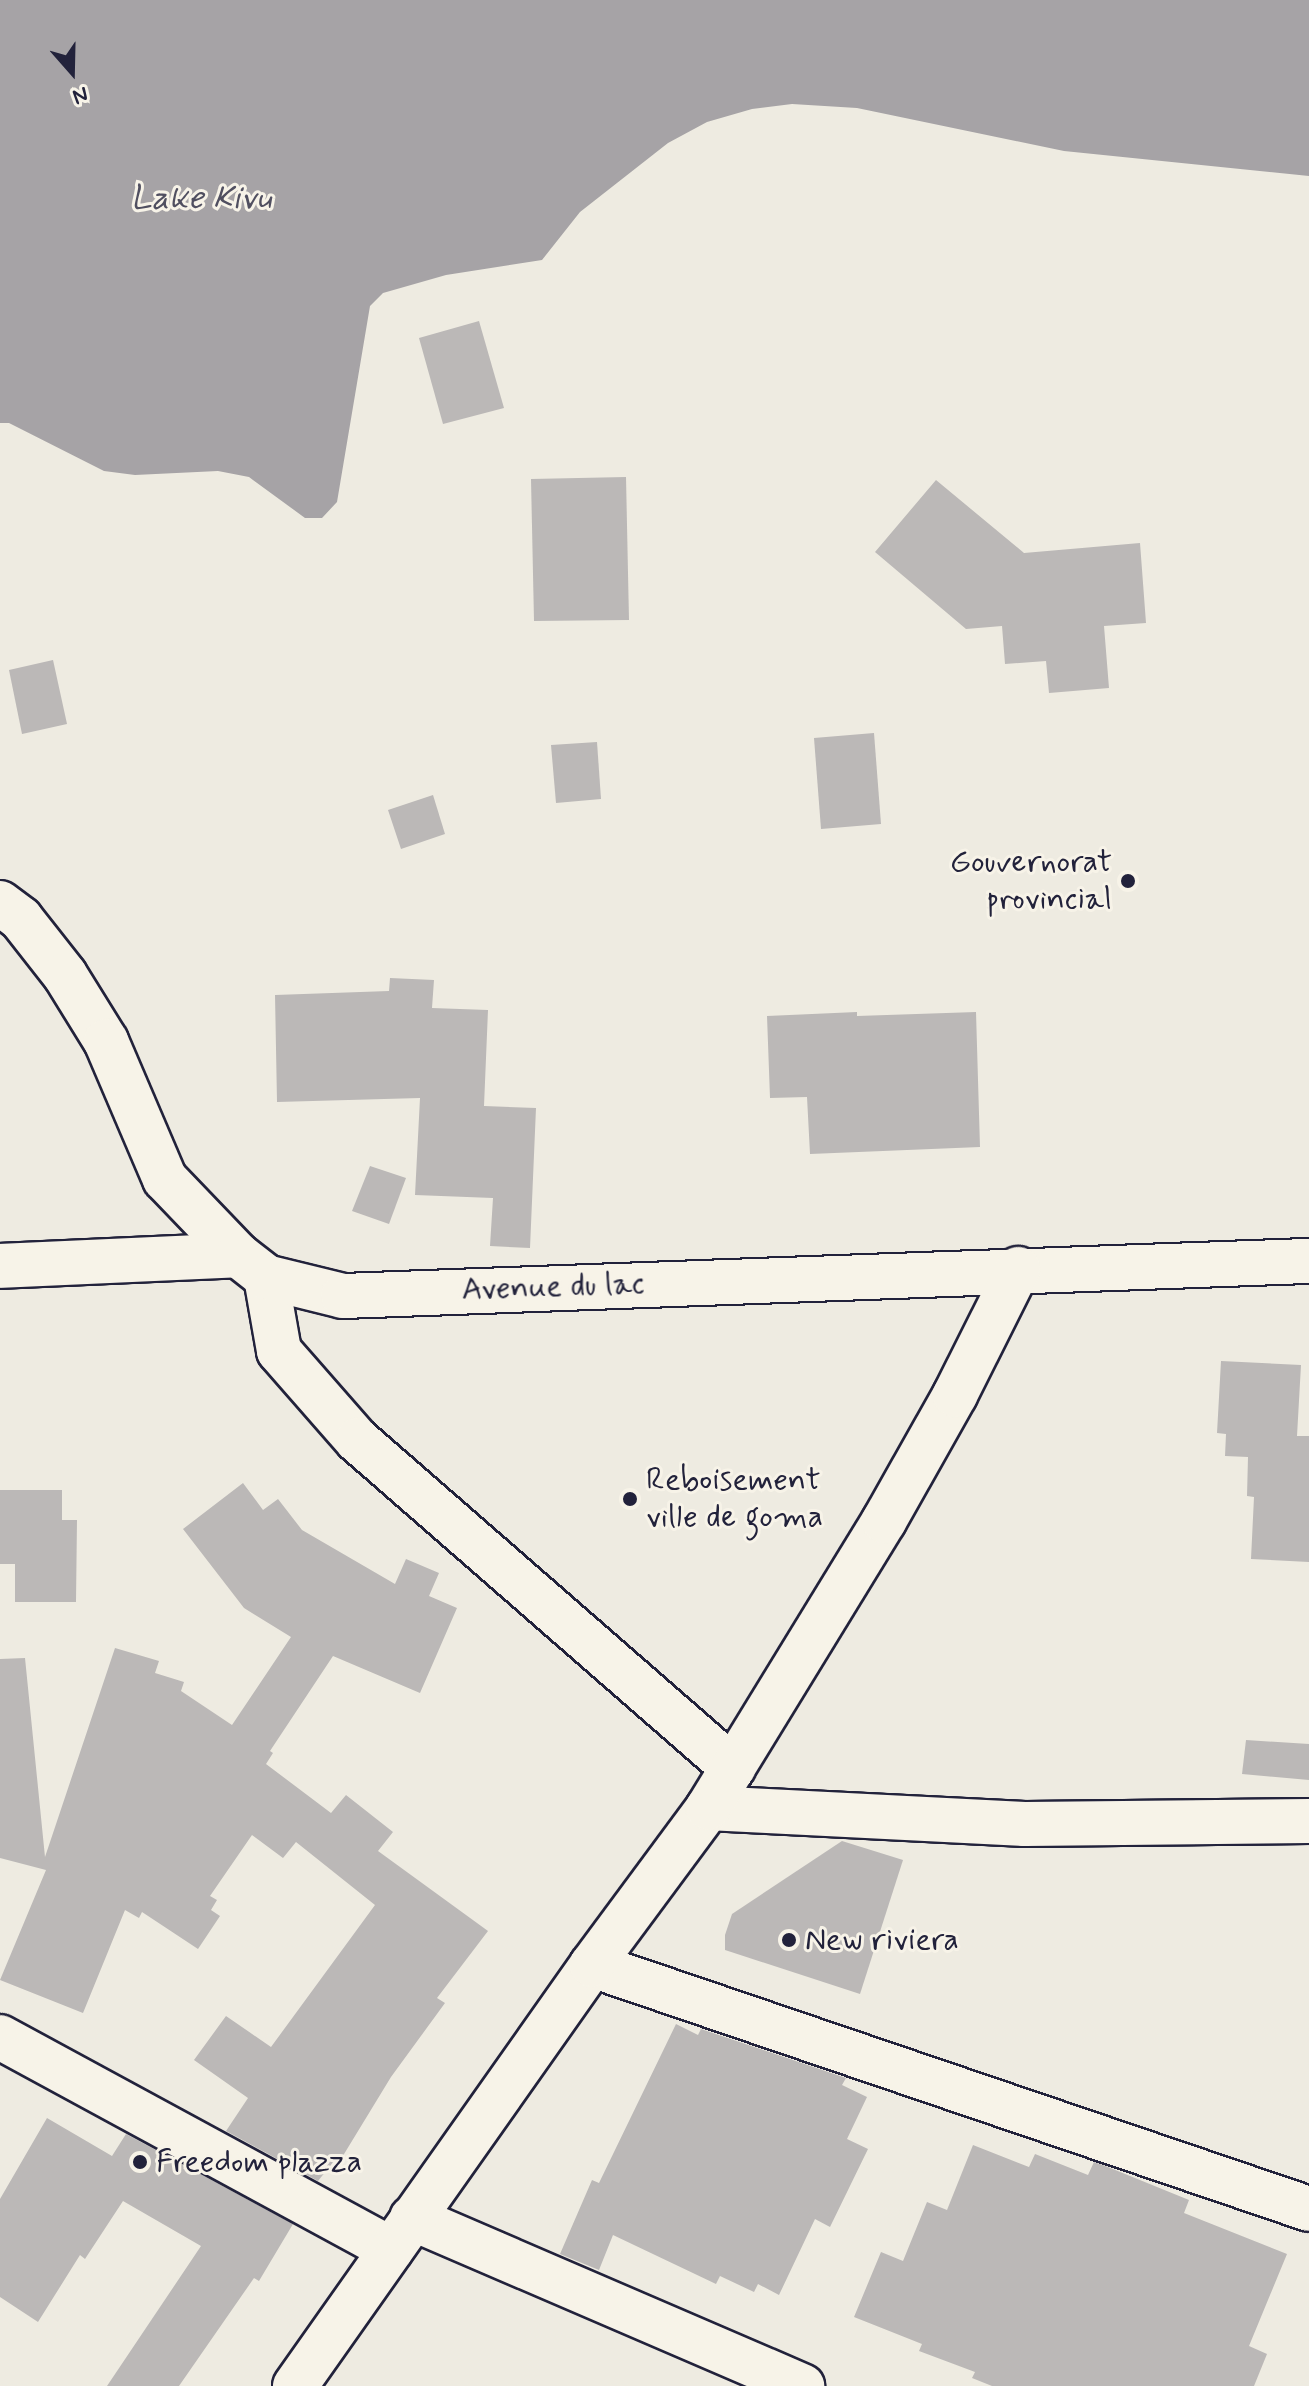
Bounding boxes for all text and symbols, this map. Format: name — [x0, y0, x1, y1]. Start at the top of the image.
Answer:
north arrow — [32, 32, 112, 112]
text: N — [69, 79, 92, 110]
water label: Lake Kivu — [130, 179, 272, 219]
place label: Gouvernorat provincial — [950, 844, 1112, 919]
marker: Gouvernorat provincial — [1119, 872, 1137, 890]
street label: Avenue du lac — [460, 1265, 646, 1309]
place label: Reboisement ville de goma — [646, 1462, 821, 1537]
marker: Reboisement ville de goma — [621, 1490, 639, 1508]
place label: New riviera — [805, 1921, 960, 1959]
marker: New riviera — [780, 1931, 798, 1949]
place label: Freedom plazza — [156, 2143, 362, 2181]
marker: Freedom plazza — [131, 2153, 149, 2171]

